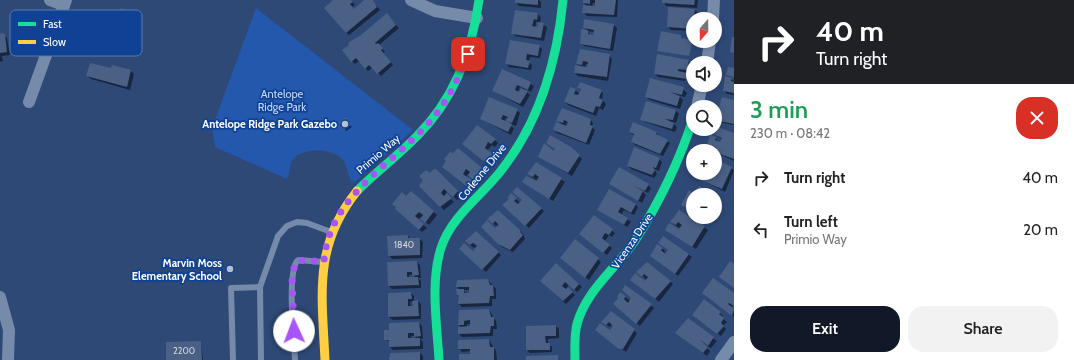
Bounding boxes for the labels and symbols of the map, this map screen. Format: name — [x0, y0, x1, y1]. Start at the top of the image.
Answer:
legend — [10, 10, 142, 56]
north arrow — [686, 12, 722, 48]
text: Fast — [43, 17, 62, 31]
text: Slow — [43, 35, 66, 49]
pin — [451, 37, 485, 71]
park label: Antelope Ridge Park — [258, 87, 306, 114]
place label: Antelope Ridge Park Gazebo — [202, 117, 337, 131]
marker: Antelope Ridge Park Gazebo — [340, 119, 350, 129]
street label: Primio Way — [353, 131, 403, 177]
street label: Corleone Drive — [455, 140, 509, 203]
street label: Vicenza Drive — [608, 210, 656, 271]
house number: 1840 — [394, 239, 414, 250]
place label: Marvin Moss Elementary School — [132, 256, 222, 283]
marker: Marvin Moss Elementary School — [225, 264, 235, 274]
position arrow — [273, 310, 315, 352]
house number: 2200 — [173, 345, 195, 356]

